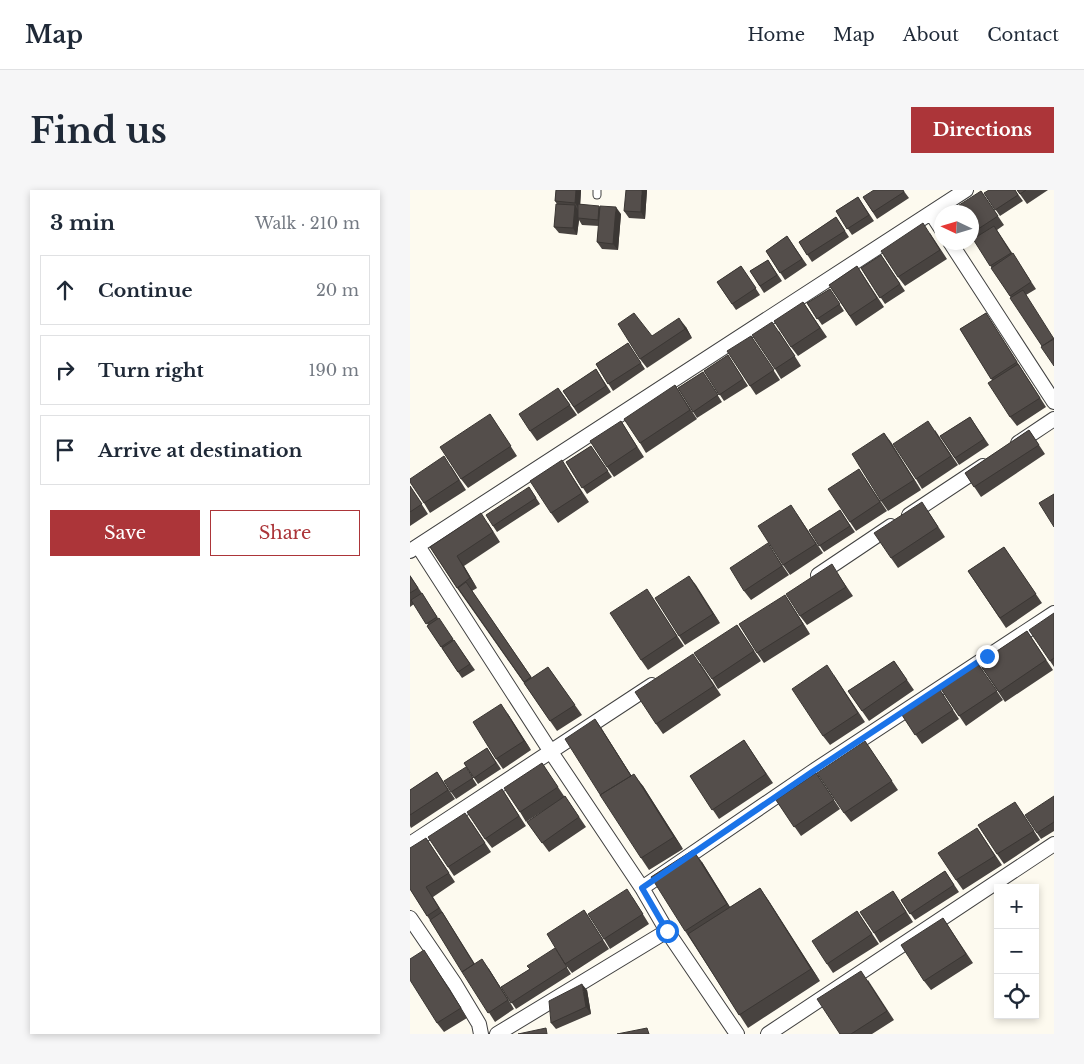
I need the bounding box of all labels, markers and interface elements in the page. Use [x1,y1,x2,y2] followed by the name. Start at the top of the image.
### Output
[25,20,83,49] text: Map
[747,24,805,46] text: Home
[833,24,875,46] text: Map
[903,24,959,46] text: About
[987,24,1059,46] text: Contact
[911,107,1054,153] button: Directions
[30,109,167,152] text: Find us
[934,205,979,250] north arrow
[50,210,115,236] text: 3 min
[255,213,360,233] text: Walk · 210 m
[51,276,79,304] icon: ahead
[98,279,193,302] text: Continue
[316,280,359,300] text: 20 m
[51,356,79,384] icon: right
[98,359,204,382] text: Turn right
[308,360,359,380] text: 190 m
[51,436,79,464] icon: arrive
[98,439,302,462] text: Arrive at destination
[50,510,200,556] button: Save
[210,510,360,556] button: Share
[976,645,999,668] route end
[994,884,1039,1019] map controls
[994,884,1039,929] button: +
[656,920,679,943] route start
[994,929,1039,974] button: −
[994,974,1039,1019] button: locate

